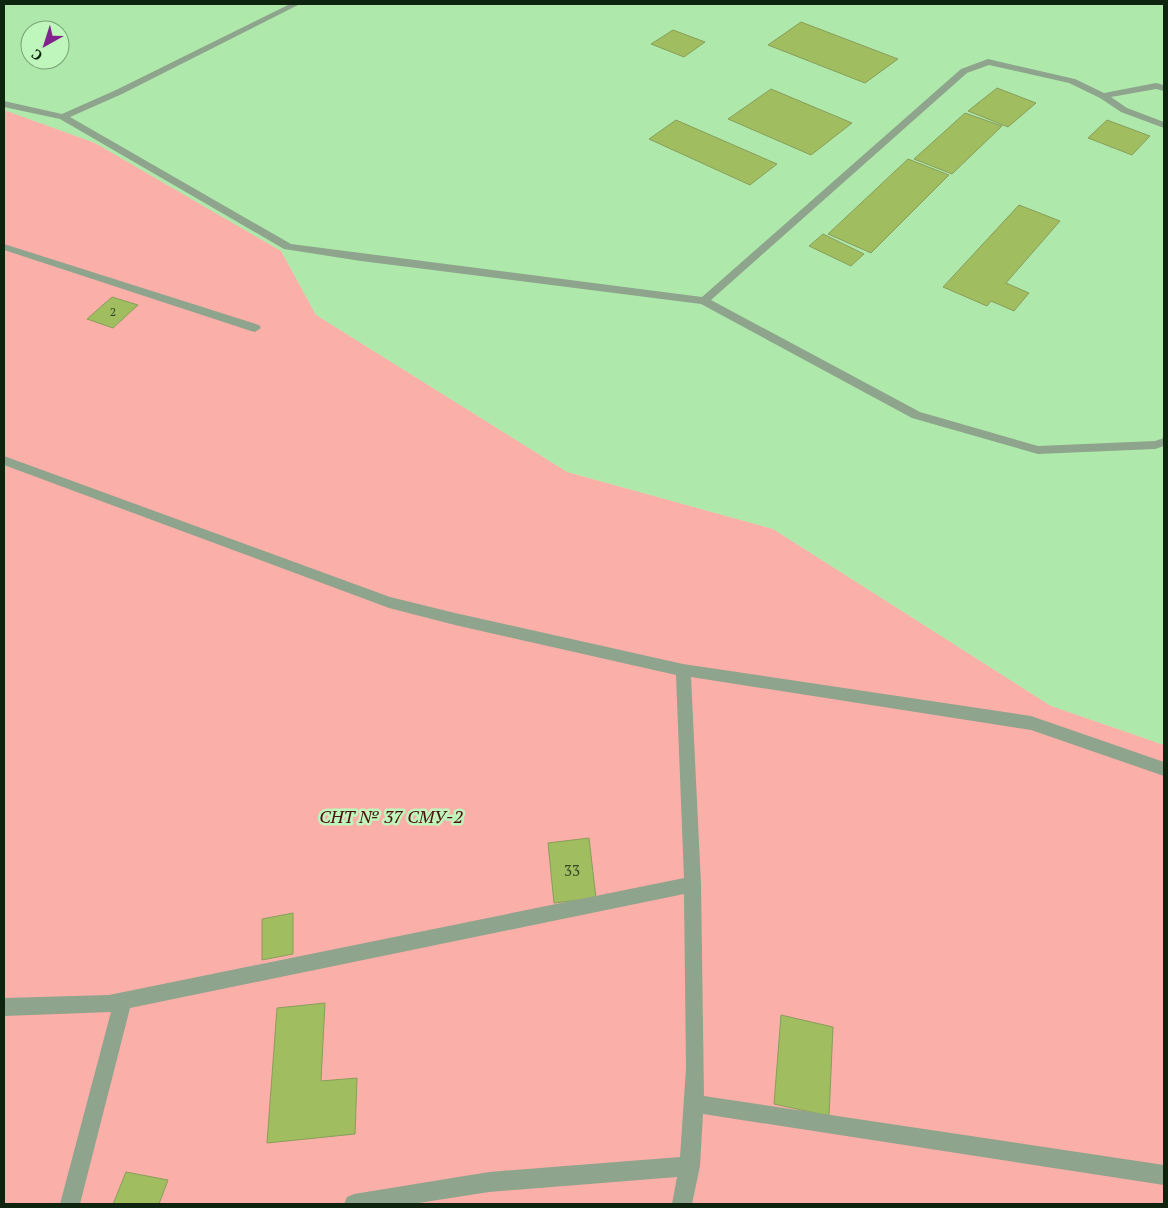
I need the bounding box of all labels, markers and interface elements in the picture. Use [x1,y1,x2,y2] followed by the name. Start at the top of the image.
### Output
[20,20,70,70] north arrow
[27,45,46,66] text: С
[110,304,116,319] house number: 2
[319,804,463,828] park label: СНТ № 37 СМУ-2
[564,860,580,880] house number: 33

